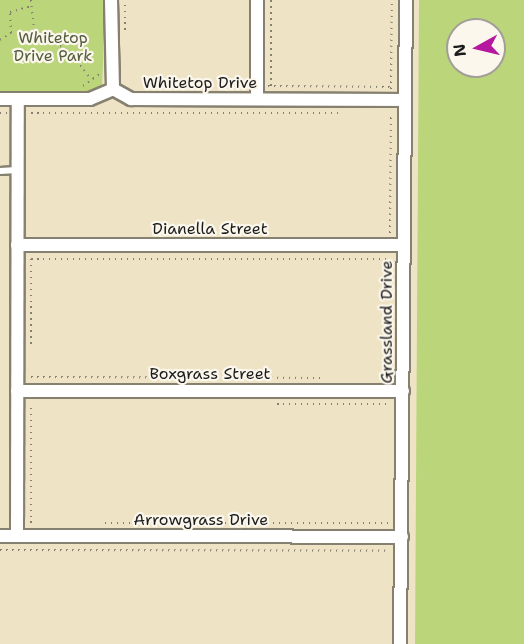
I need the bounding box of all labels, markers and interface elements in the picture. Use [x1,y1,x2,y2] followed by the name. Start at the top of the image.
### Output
[446,18,506,78] north arrow
[13,28,93,66] park label: Whitetop Drive Park
[448,43,471,58] text: N
[143,73,257,93] street label: Whitetop Drive
[152,219,268,239] street label: Dianella Street
[377,260,397,384] street label: Grassland Drive
[149,364,271,384] street label: Boxgrass Street
[134,510,268,530] street label: Arrowgrass Drive

